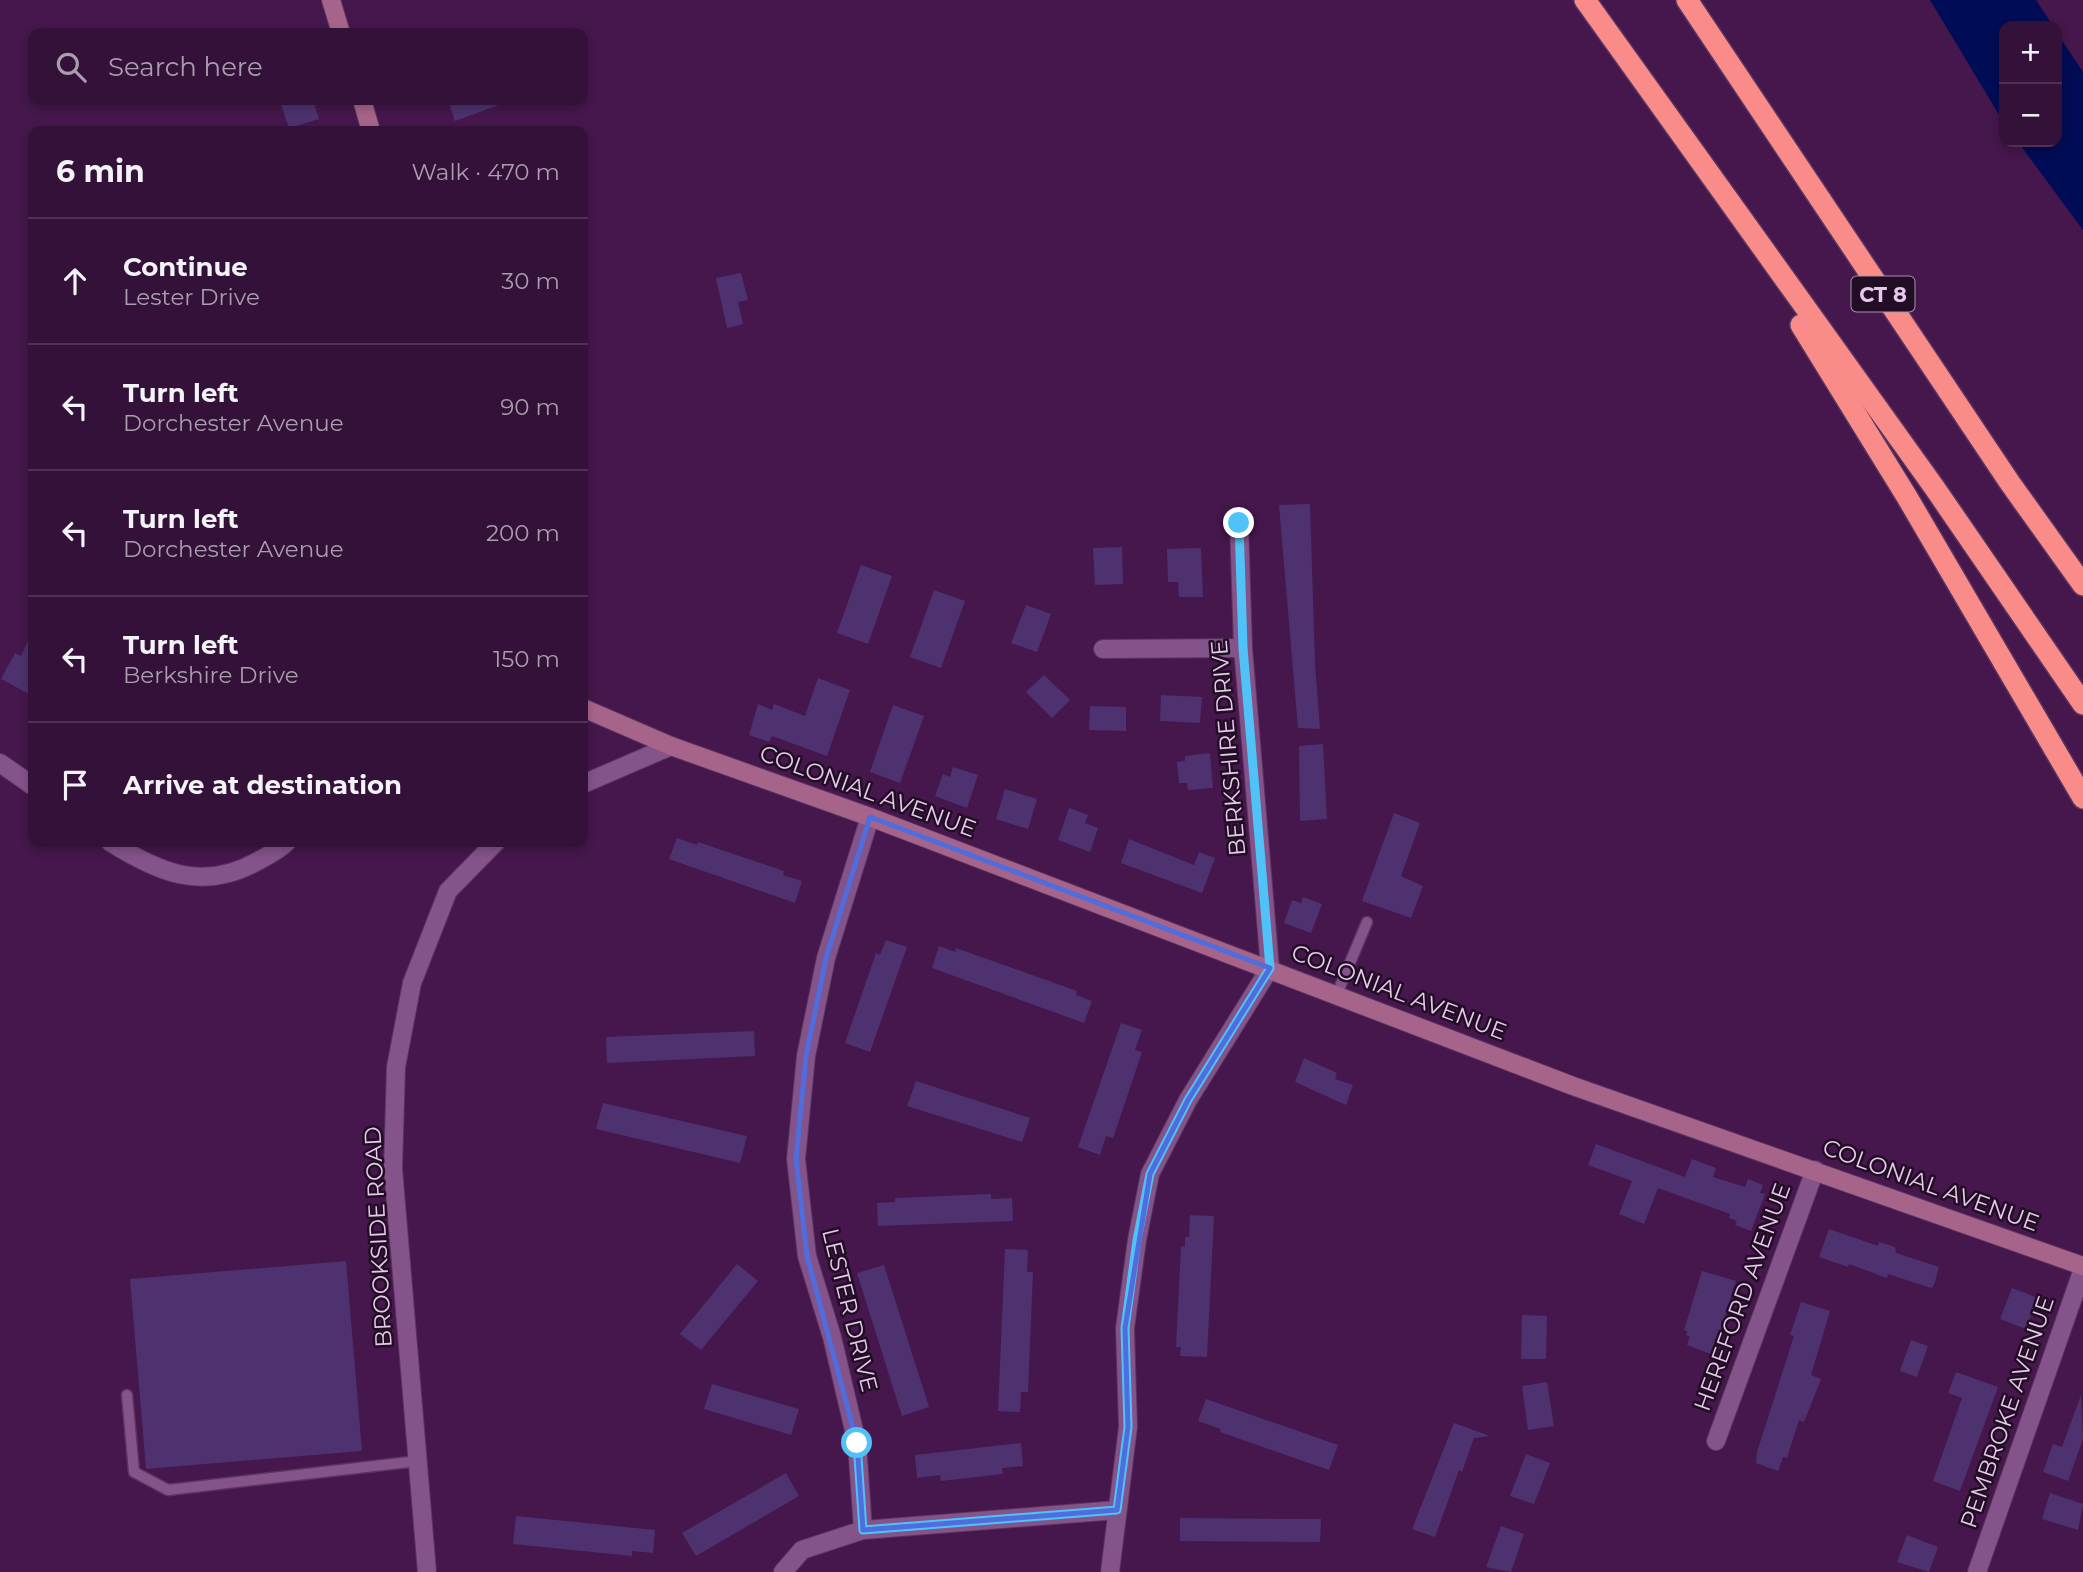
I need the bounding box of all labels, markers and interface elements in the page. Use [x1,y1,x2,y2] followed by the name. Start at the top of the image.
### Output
[1999,21,2062,147] map controls
[1999,21,2062,84] button: +
[28,28,588,105] search box
[52,48,90,86] icon: search
[108,51,263,83] text: Search here
[1999,84,2062,147] button: −
[56,153,145,190] text: 6 min
[412,158,560,186] text: Walk · 470 m
[123,251,248,283] text: Continue
[56,262,94,300] icon: ahead
[501,267,560,295] text: 30 m
[1852,276,1914,312] road number: CT 8
[123,283,260,311] text: Lester Drive
[123,377,239,409] text: Turn left
[56,388,94,426] icon: left
[500,393,560,421] text: 90 m
[123,409,344,437] text: Dorchester Avenue
[123,503,239,535] text: Turn left
[1223,507,1254,538] route end
[56,514,94,552] icon: left
[486,519,560,547] text: 200 m
[123,535,344,563] text: Dorchester Avenue
[123,629,239,661] text: Turn left
[1205,639,1251,857] street label: BERKSHIRE DRIVE
[56,640,94,678] icon: left
[493,645,560,673] text: 150 m
[123,661,299,689] text: Berkshire Drive
[756,739,980,843] street label: COLONIAL AVENUE
[56,766,94,804] icon: arrive
[123,769,402,801] text: Arrive at destination
[1288,938,1510,1046] street label: COLONIAL AVENUE
[358,1126,398,1348] street label: BROOKSIDE ROAD
[1819,1133,2043,1237] street label: COLONIAL AVENUE
[1688,1179,1796,1415] street label: HEREFORD AVENUE
[816,1225,884,1395] street label: LESTER DRIVE
[1954,1292,2060,1532] street label: PEMBROKE AVENUE
[841,1427,872,1458] route start

